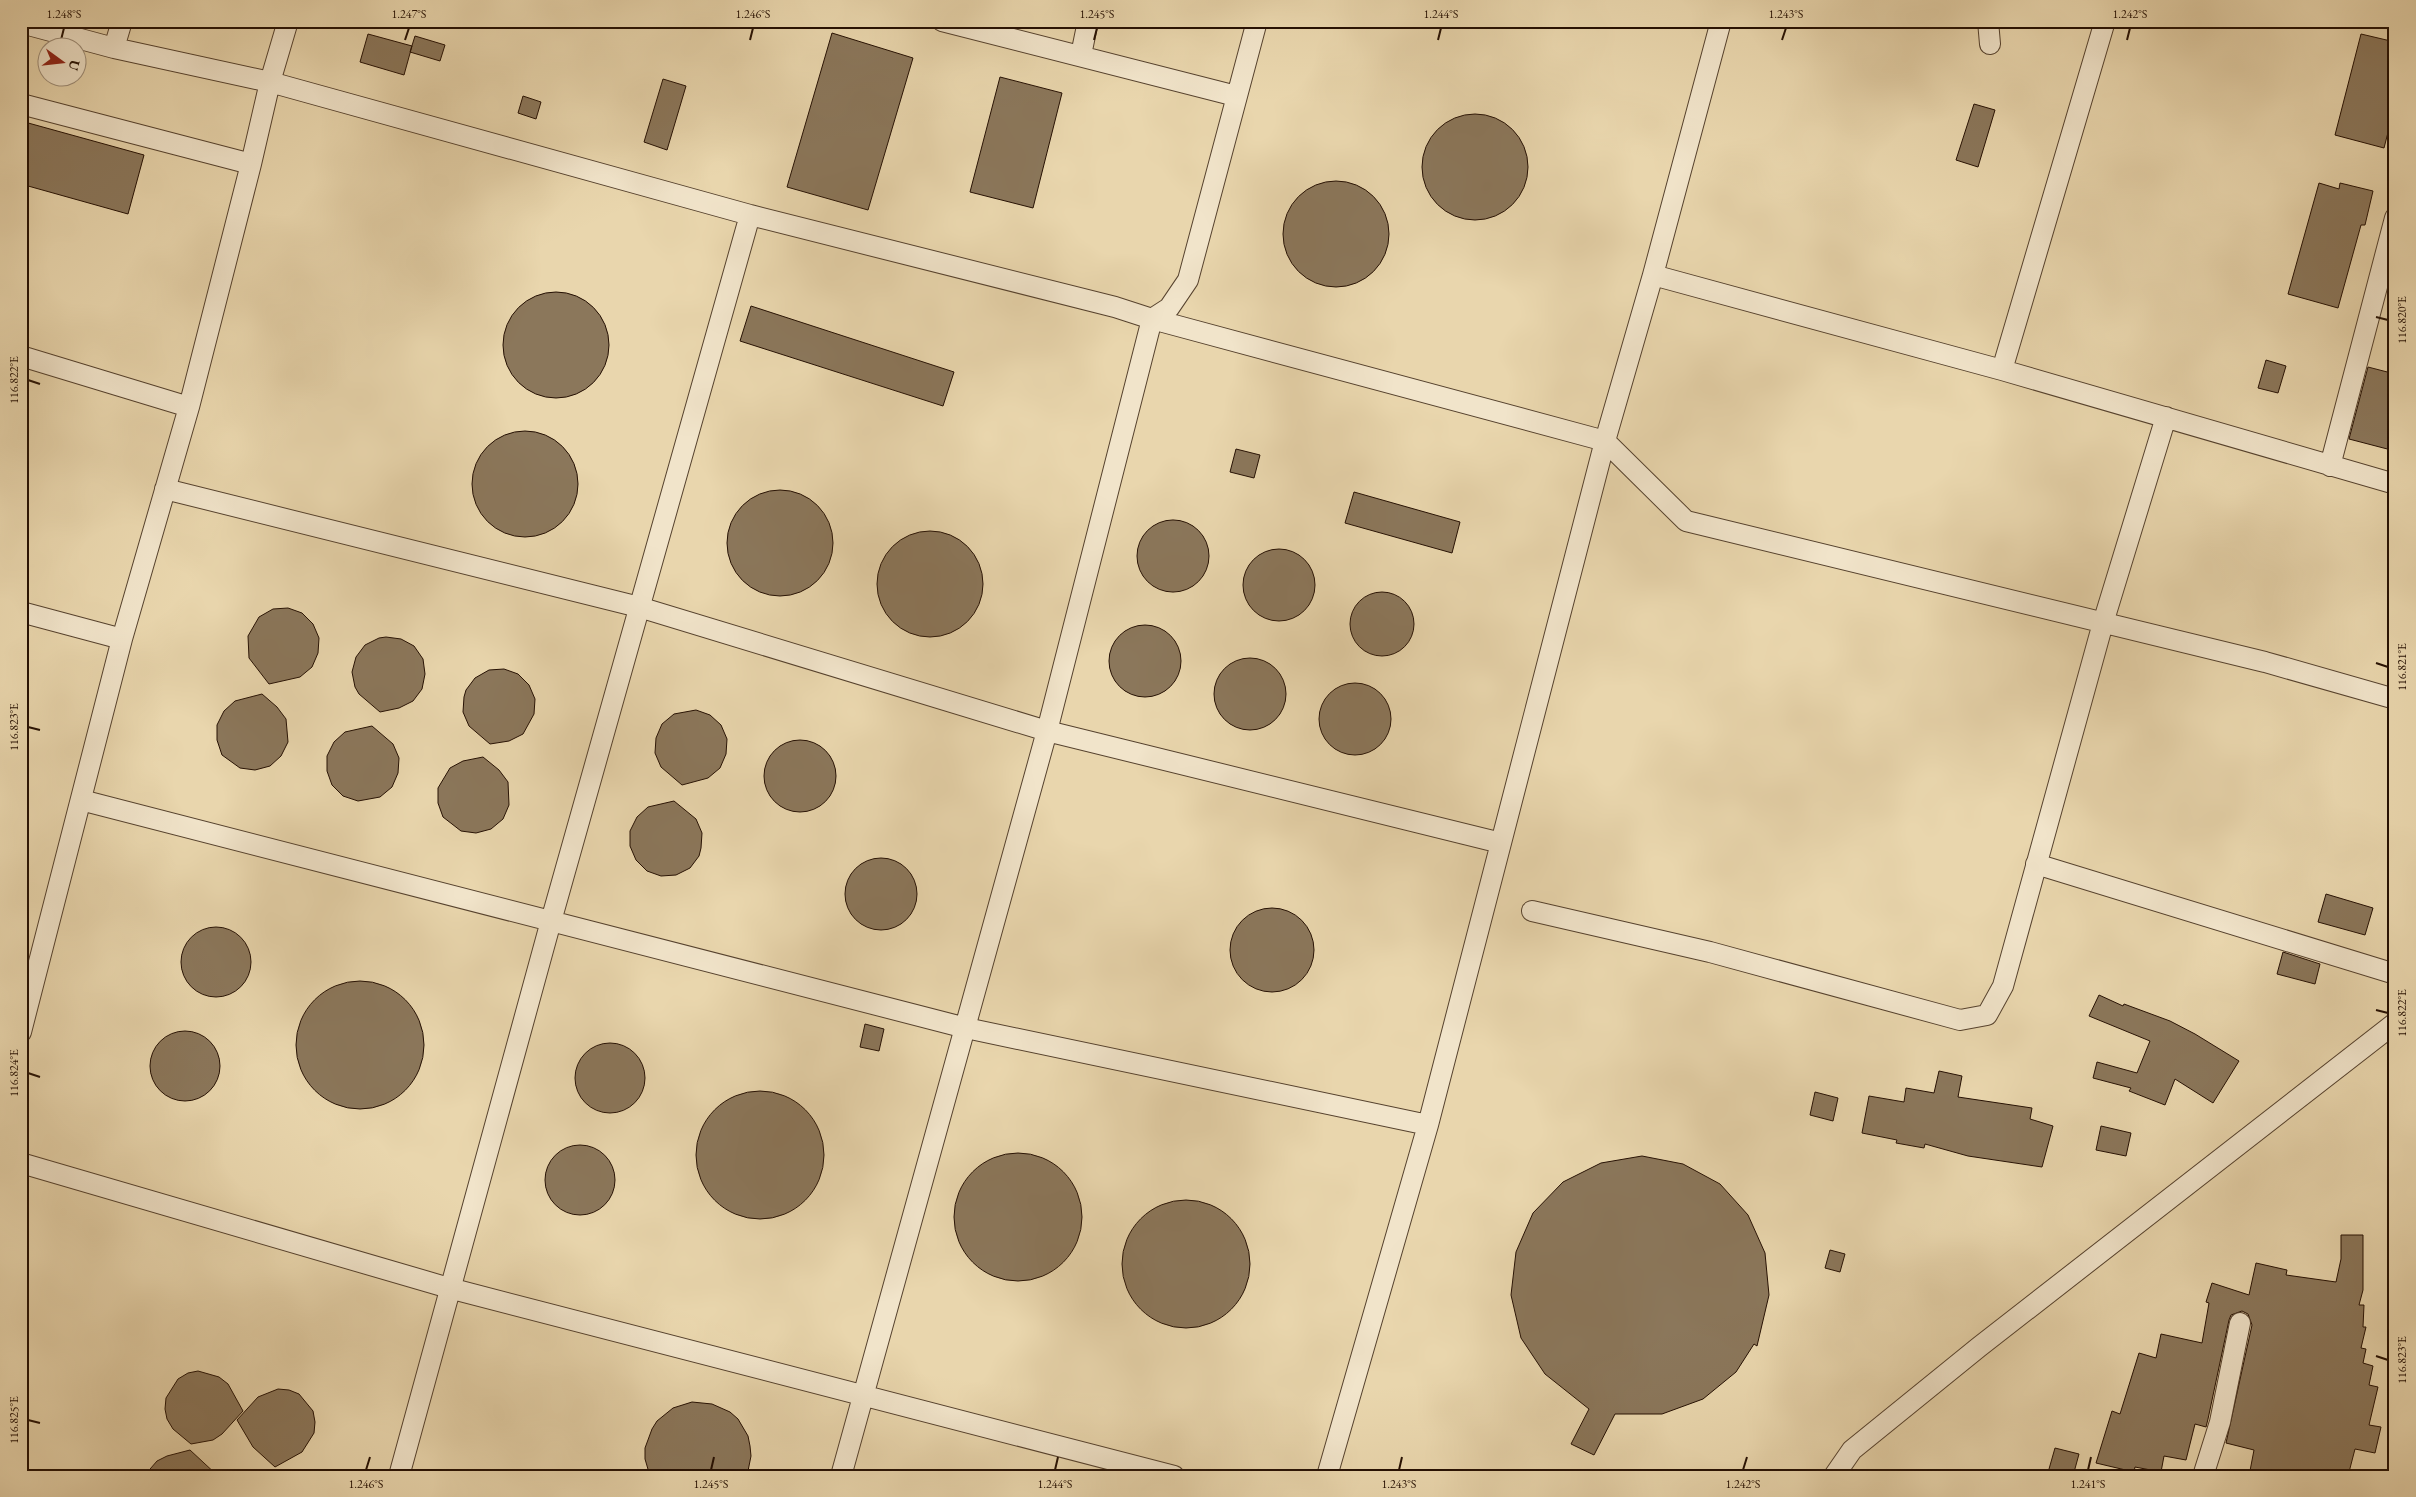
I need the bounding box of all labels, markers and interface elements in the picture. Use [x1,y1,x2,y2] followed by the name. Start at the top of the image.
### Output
[47,6,82,22] text: 1.248°S
[392,6,427,22] text: 1.247°S
[736,6,771,22] text: 1.246°S
[1080,6,1115,22] text: 1.245°S
[1424,6,1459,22] text: 1.244°S
[1769,6,1804,22] text: 1.243°S
[2113,6,2148,22] text: 1.242°S
[38,38,88,88] north arrow
[64,58,85,73] text: U
[2394,296,2410,344] text: 116.820°E
[6,356,22,404] text: 116.822°E
[2394,643,2410,691] text: 116.821°E
[6,703,22,751] text: 116.823°E
[2394,989,2410,1037] text: 116.822°E
[6,1049,22,1097] text: 116.824°E
[2394,1336,2410,1384] text: 116.823°E
[6,1396,22,1444] text: 116.825°E
[349,1476,384,1492] text: 1.246°S
[694,1476,729,1492] text: 1.245°S
[1038,1476,1073,1492] text: 1.244°S
[1382,1476,1417,1492] text: 1.243°S
[1726,1476,1761,1492] text: 1.242°S
[2071,1476,2106,1492] text: 1.241°S

